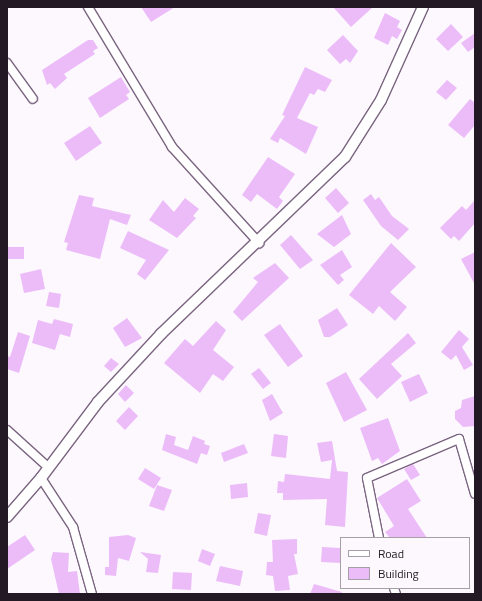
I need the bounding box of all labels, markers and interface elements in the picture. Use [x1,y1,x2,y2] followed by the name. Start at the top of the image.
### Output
[340,537,470,589] legend
[378,544,404,563] text: Road
[378,564,419,583] text: Building

